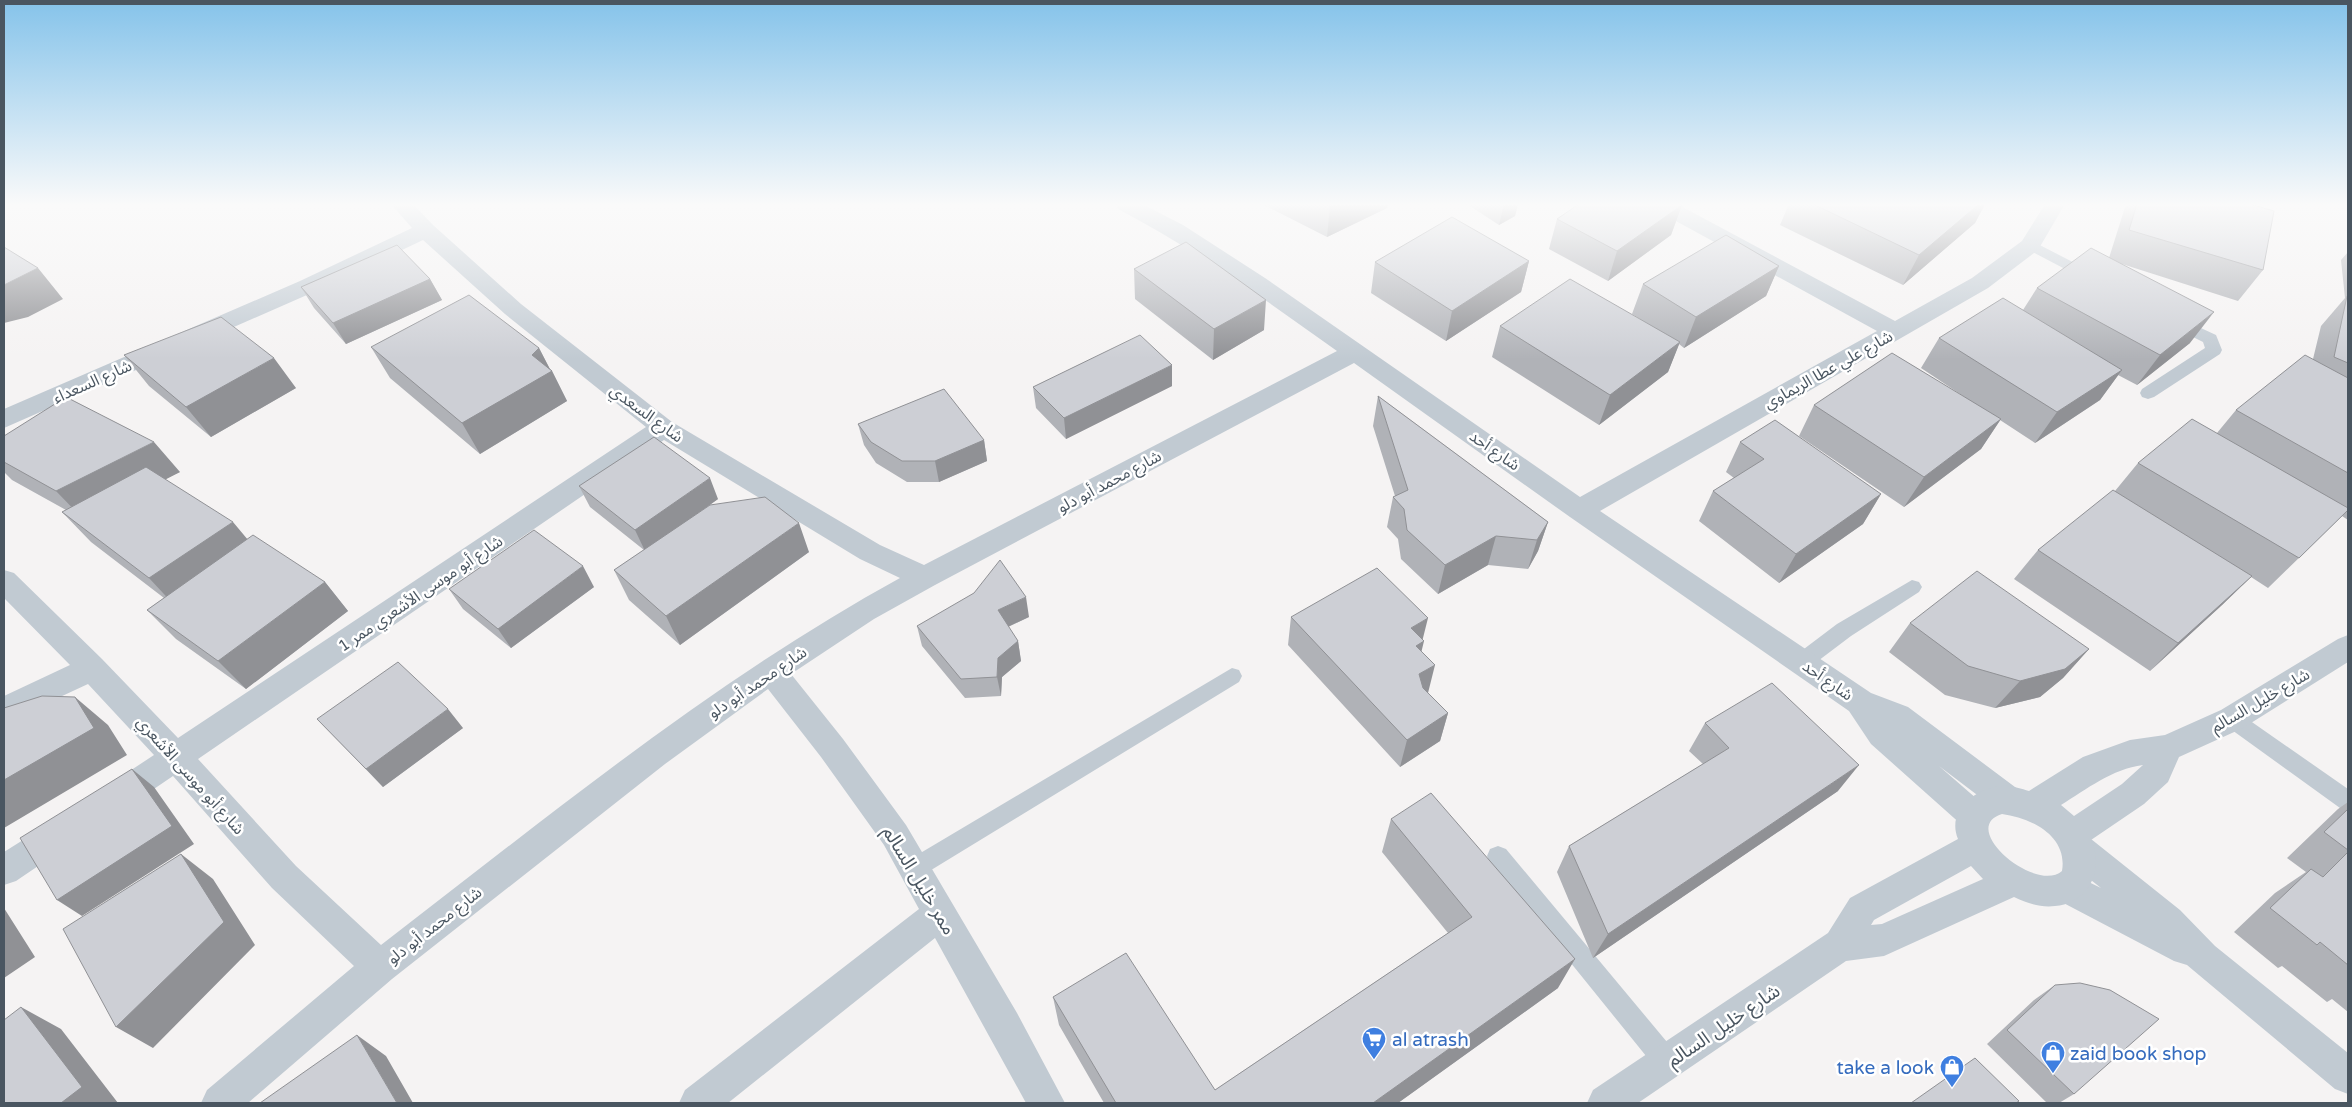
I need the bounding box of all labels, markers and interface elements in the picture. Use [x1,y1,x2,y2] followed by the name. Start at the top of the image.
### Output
[1761,326,1897,415] street label: شارع علي عطا الريماوي
[50,356,136,410] street label: شارع السعداء
[605,380,687,449] street label: شارع السعدي
[1464,426,1524,477] street label: شارع أحد
[1054,446,1166,519] street label: شارع محمد أبو دلو
[334,531,508,658] street label: شارع أبو موسى الأشعري ممر 1
[704,642,812,725] street label: شارع محمد أبو دلو
[1797,656,1857,707] street label: شارع أحد
[2208,665,2314,739] street label: شارع خليل السالم
[130,712,249,840] street label: شارع أبو موسى الأشعري
[875,822,960,940] street label: ممر خليل السالم
[383,882,487,971] street label: شارع محمد أبو دلو
[1663,980,1786,1074] street label: شارع خليل السالم
[1361,1026,1387,1060] supermarket icon: al atrash
[1392,1029,1469,1051] place label: al atrash
[2040,1040,2066,1074] shop icon: zaid book shop
[2070,1043,2206,1065] place label: zaid book shop
[1939,1054,1965,1088] shop icon: take a look
[1836,1057,1934,1079] place label: take a look

